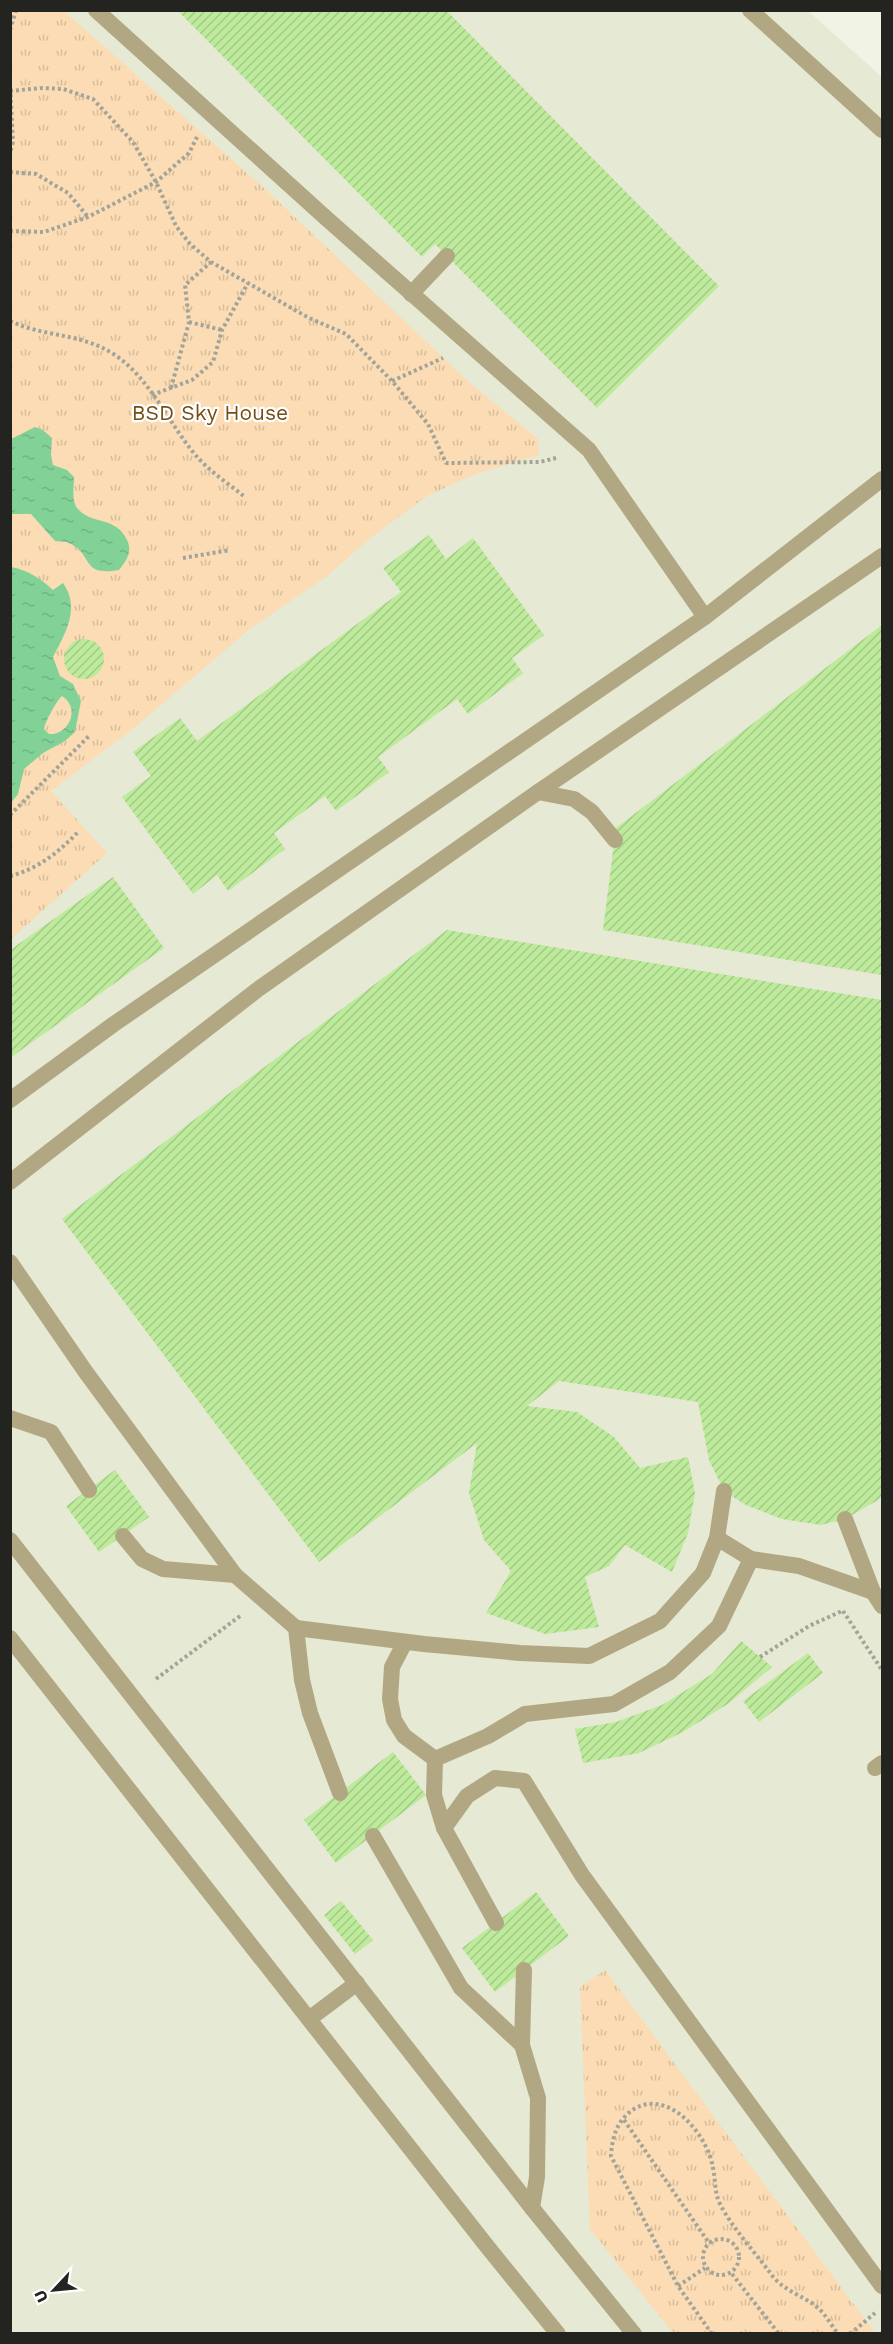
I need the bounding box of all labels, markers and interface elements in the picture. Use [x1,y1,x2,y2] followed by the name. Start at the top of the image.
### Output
[132,400,288,425] park label: BSD Sky House
[24,2260,84,2320] north arrow
[30,2287,52,2306] text: U

